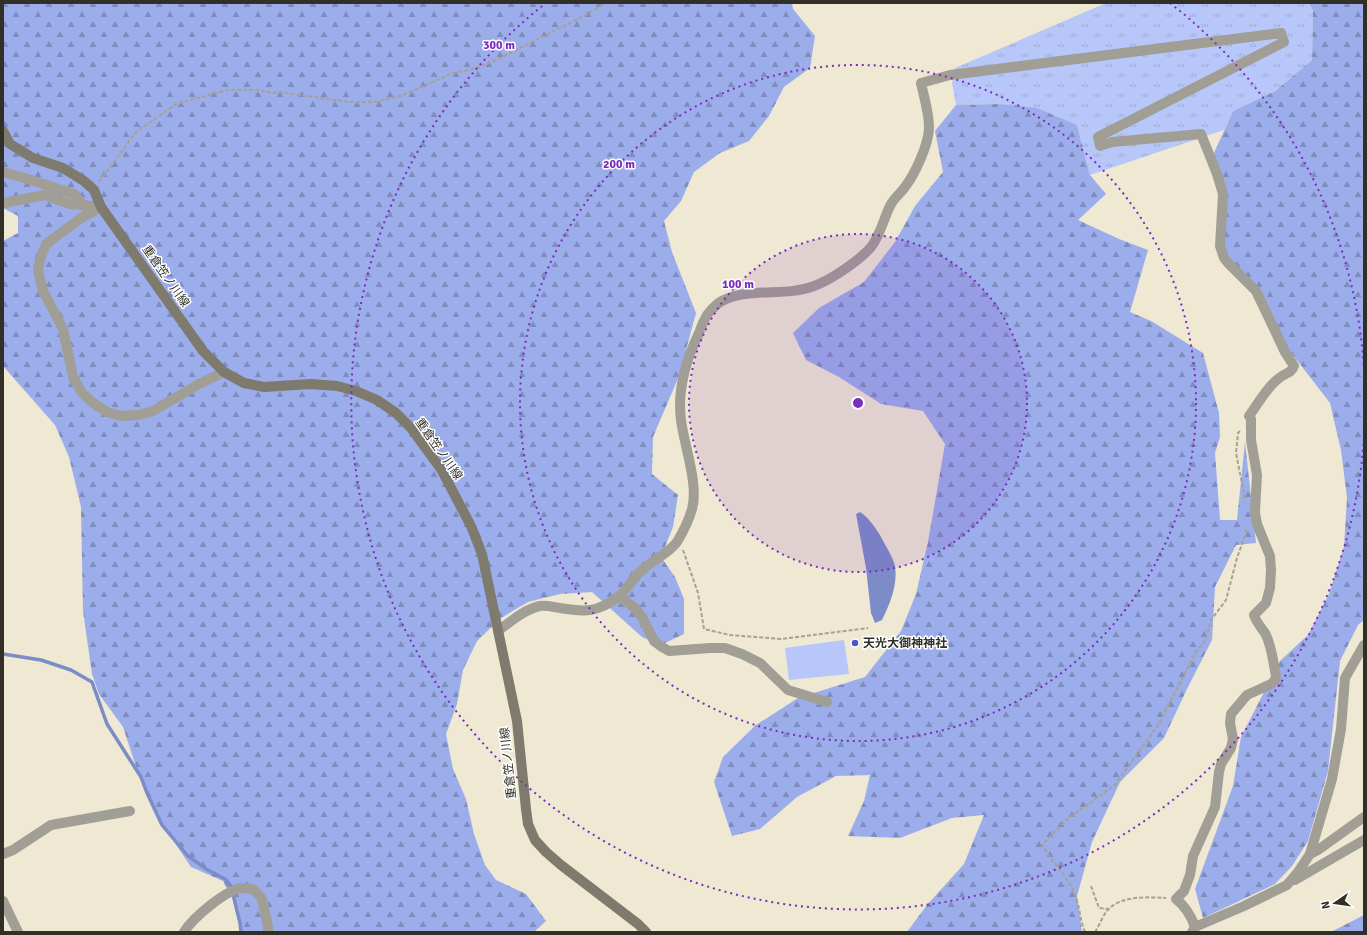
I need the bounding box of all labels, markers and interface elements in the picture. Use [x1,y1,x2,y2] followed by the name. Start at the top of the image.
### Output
[483,38,515,53] text: 300 m
[603,157,635,172] text: 200 m
[139,242,192,310] street label: 重倉笠ノ川線
[722,277,754,292] text: 100 m
[851,396,865,410] centre of rings
[412,415,465,483] street label: 重倉笠ノ川線
[863,636,947,651] place label: 天光大御神神社
[850,638,860,648] marker: 天光大御神神社
[497,726,520,800] street label: 重倉笠ノ川線
[1315,883,1355,923] north arrow
[1319,900,1333,910] text: N

